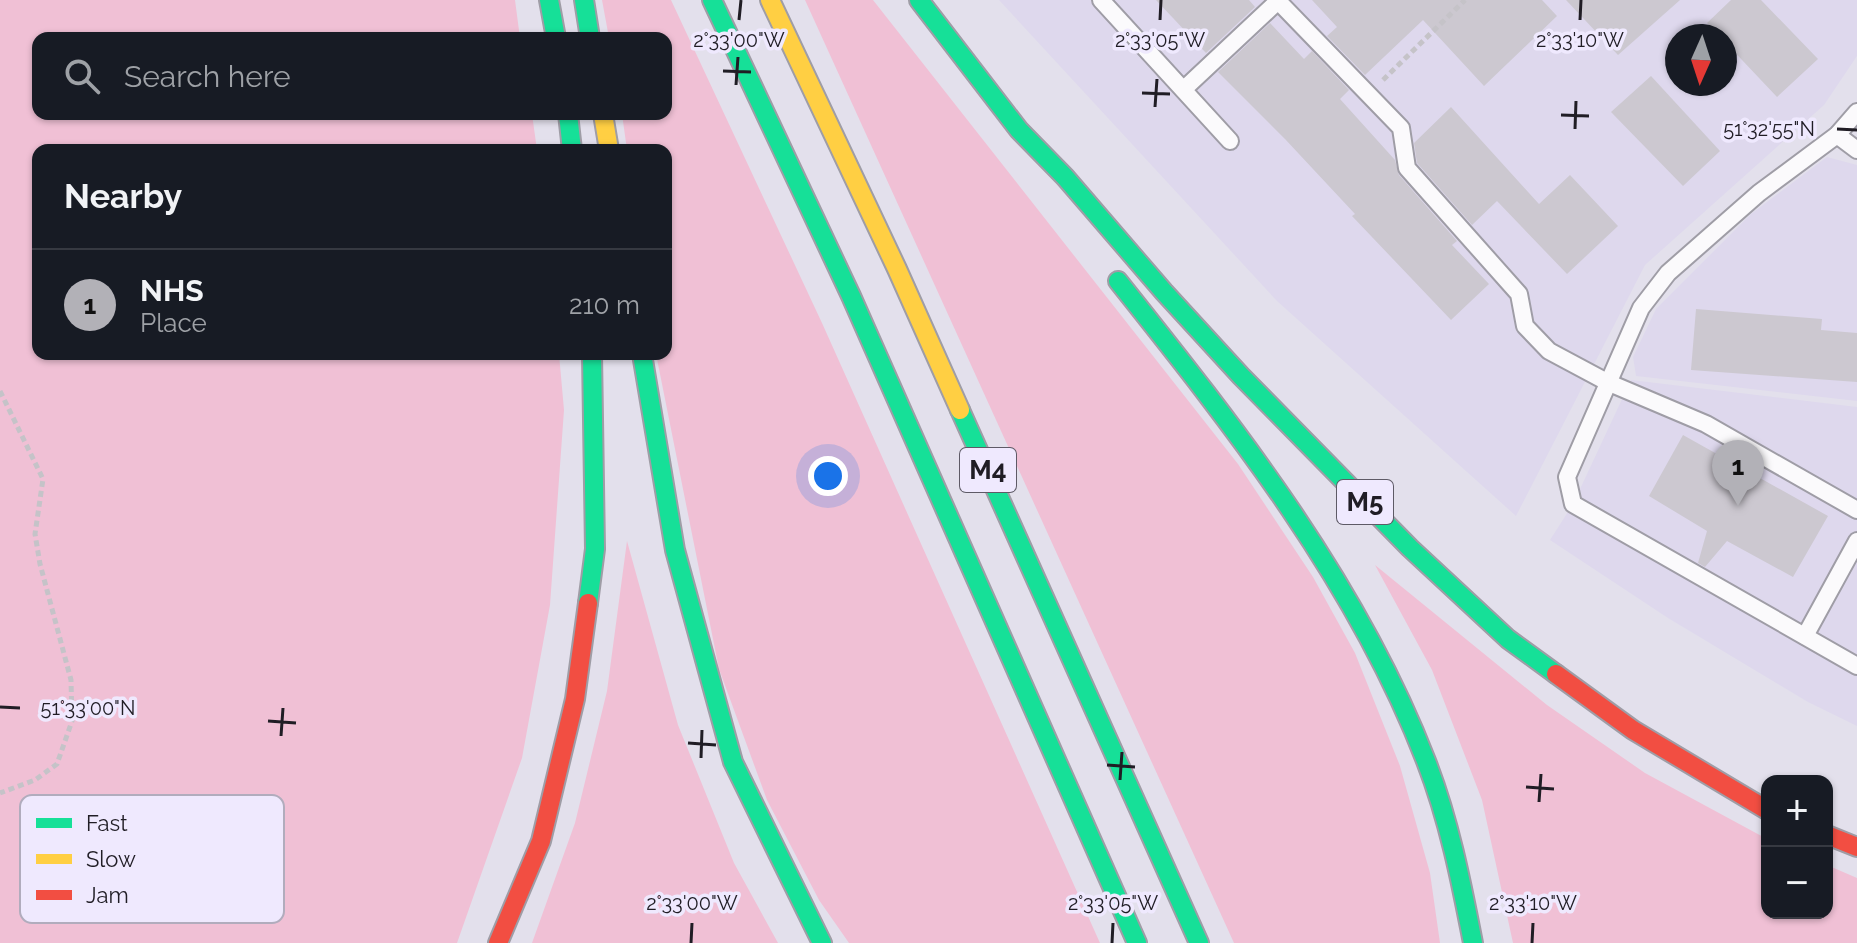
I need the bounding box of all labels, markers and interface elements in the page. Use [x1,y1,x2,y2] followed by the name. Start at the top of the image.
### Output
[1665,24,1737,96] north arrow
[693,28,785,52] text: 2°33'00"W
[1115,28,1205,52] text: 2°33'05"W
[1536,28,1624,52] text: 2°33'10"W
[32,32,672,120] search box
[60,54,104,98] icon: search
[124,59,291,94] text: Search here
[1723,117,1815,141] text: 51°32'55"N
[64,176,182,216] text: Nearby
[140,273,204,308] text: NHS
[84,290,96,320] text: 1
[569,290,640,320] text: 210 m
[140,308,207,338] text: Place
[1712,440,1764,506] pin: 1
[960,448,1016,492] road number: M4
[808,456,848,496] your location
[1337,480,1393,524] road number: M5
[41,696,135,720] text: 51°33'00"N
[1761,775,1833,919] map controls
[1761,775,1833,847] button: +
[20,795,284,923] legend
[86,810,128,836] text: Fast
[86,846,136,872] text: Slow
[1761,847,1833,919] button: −
[86,882,129,908] text: Jam
[646,891,738,915] text: 2°33'00"W
[1068,891,1158,915] text: 2°33'05"W
[1489,891,1577,915] text: 2°33'10"W

